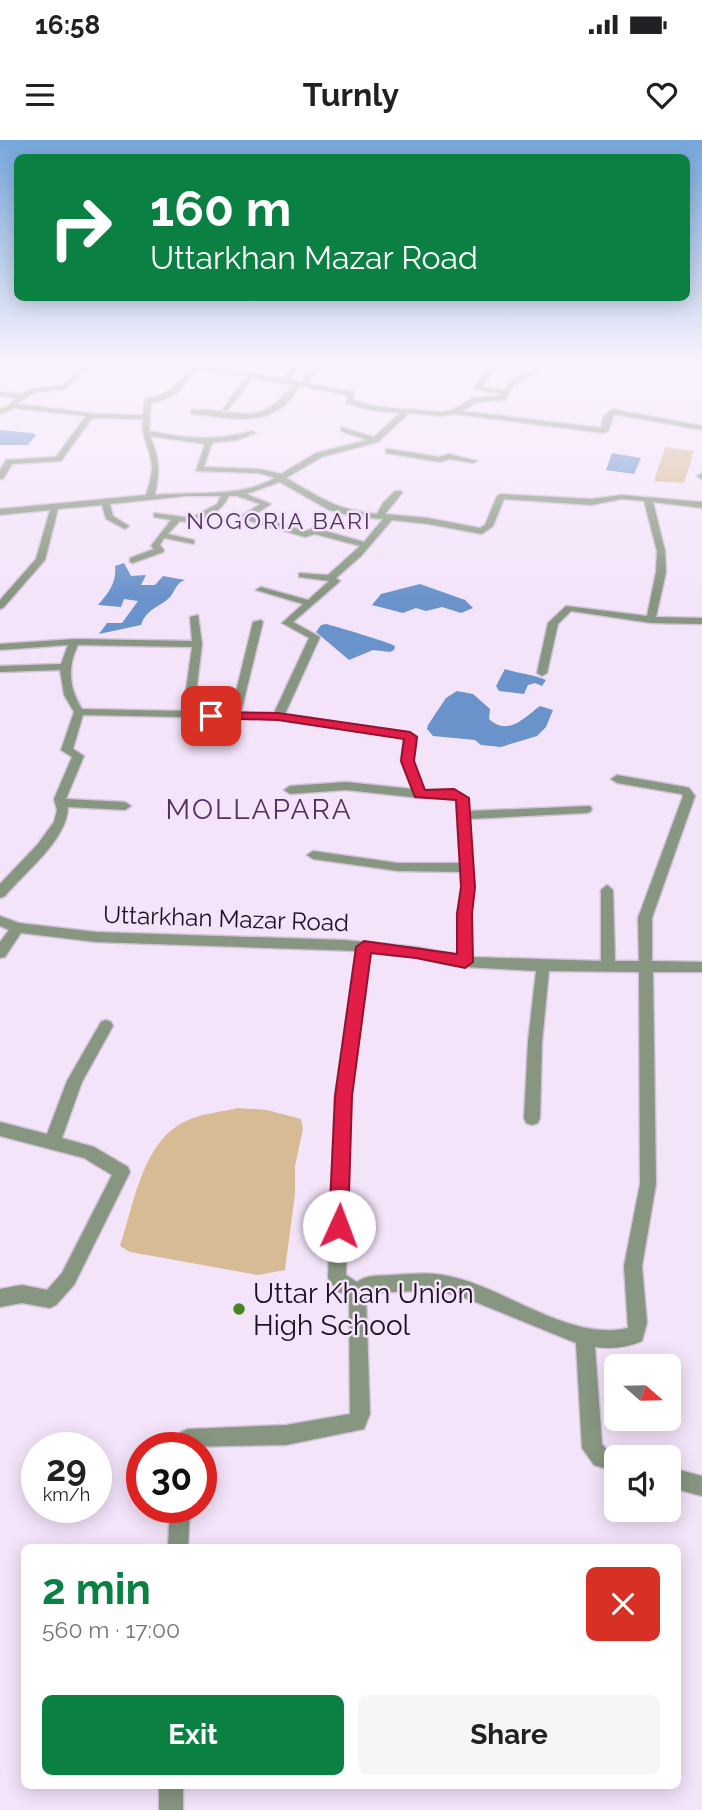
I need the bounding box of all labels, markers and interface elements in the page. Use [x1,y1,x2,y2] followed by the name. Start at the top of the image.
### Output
[35,10,100,40] text: 16:58
[21,76,59,114] icon: menu
[303,76,399,113] text: Turnly
[643,76,681,114] icon: heart
[150,180,291,237] text: 160 m
[35,182,126,273] icon: right
[150,239,478,276] text: Uttarkhan Mazar Road
[186,507,372,534] district label: NOGORIA BARI
[181,686,241,746] pin
[192,697,230,735] icon: arrive
[165,793,353,826] district label: MOLLAPARA
[103,900,349,937] street label: Uttarkhan Mazar Road
[302,1189,376,1263] position arrow
[253,1277,474,1342] place label: Uttar Khan Union High School
[231,1301,247,1317] marker: Uttar Khan Union High School
[604,1354,681,1432] north arrow
[604,1354,681,1522] map controls
[126,1432,217,1523] speed limit sign: 30
[604,1445,681,1522] button: sound
[46,1448,87,1489] text: 29
[43,1484,90,1505] text: km/h
[42,1565,151,1614] text: 2 min
[586,1567,660,1641] button: close
[42,1616,180,1643] text: 560 m · 17:00
[42,1695,344,1775] button: Exit
[358,1695,660,1775] button: Share

